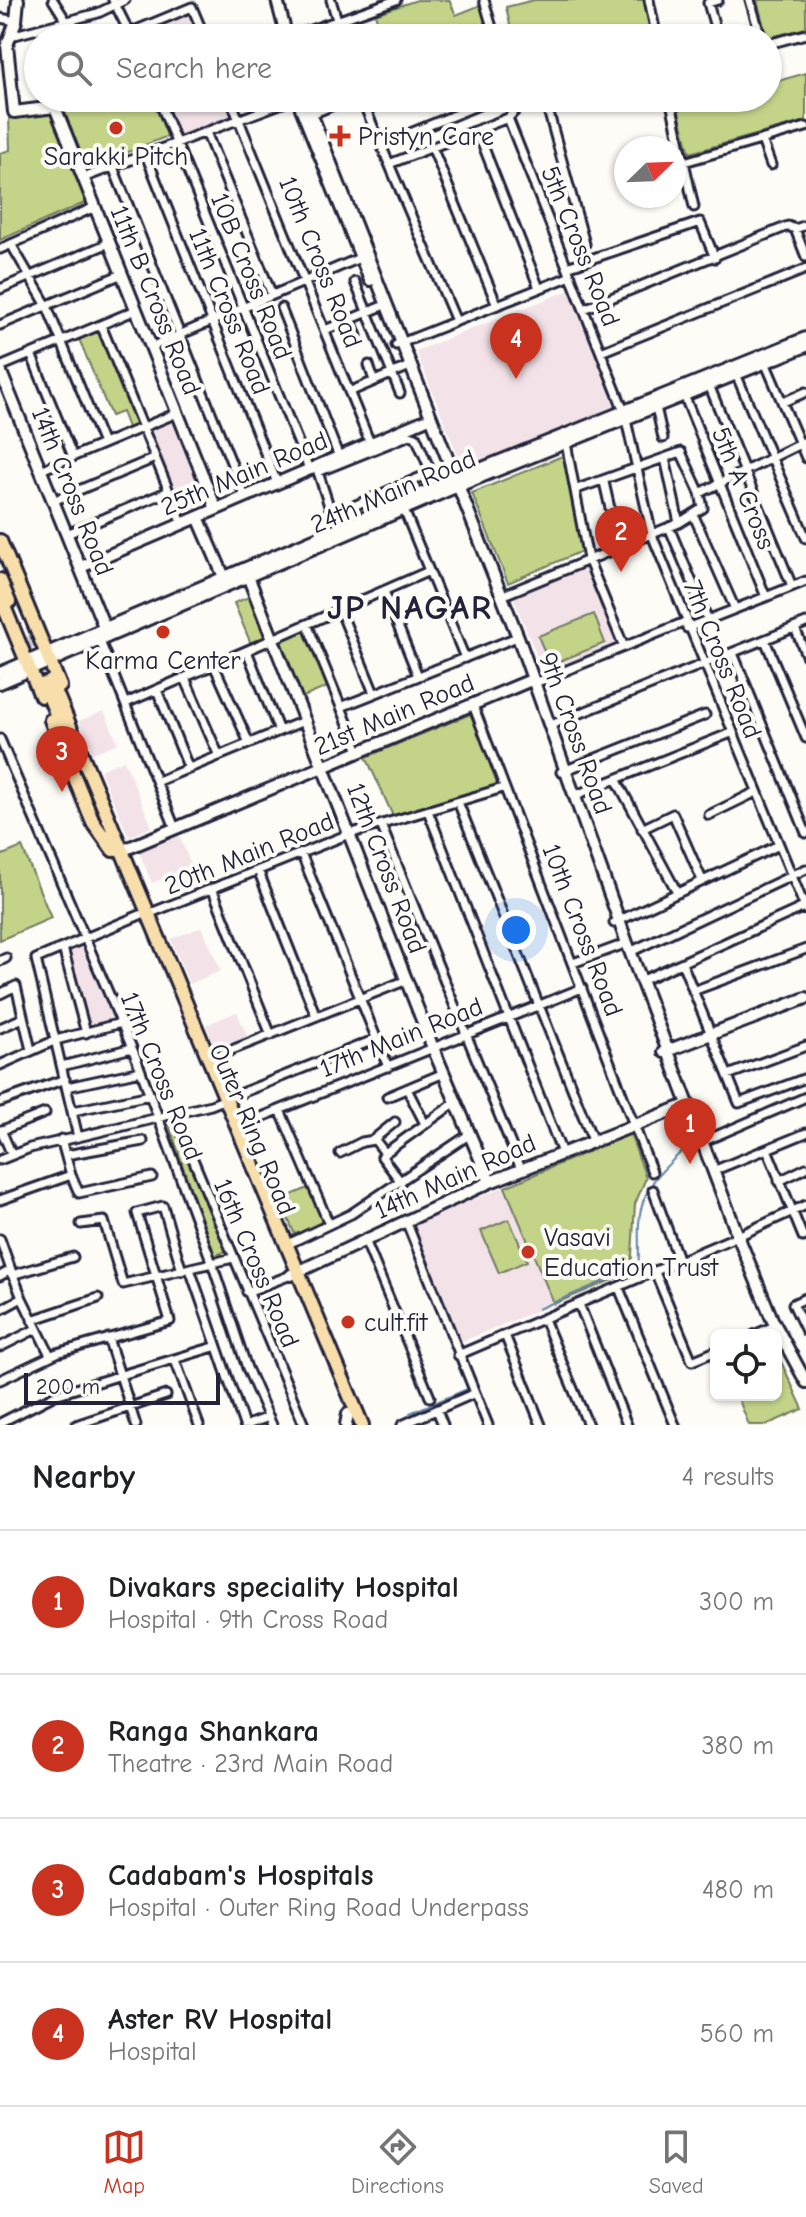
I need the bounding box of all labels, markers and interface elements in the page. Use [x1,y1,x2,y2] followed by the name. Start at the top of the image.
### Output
[24,24,782,112] search box
[52,46,96,90] icon: search
[116,51,272,86] text: Search here
[107,119,125,137] marker: Sarakki Pitch
[358,122,494,152] place label: Pristyn Care
[329,125,351,147] marker: Pristyn Care
[614,136,686,208] north arrow
[44,142,188,172] place label: Sarakki Pitch
[534,162,626,331] street label: 5th Cross Road
[272,172,368,352] street label: 10th Cross Road
[204,189,298,364] street label: 10B Cross Road
[103,201,207,399] street label: 11th B Cross Road
[182,224,276,399] street label: 11th Cross Road
[490,313,542,379] pin: 4
[25,403,119,580] street label: 14th Cross Road
[705,423,781,554] street label: 5th A Cross
[157,425,332,523] street label: 25th Main Road
[306,444,480,540] street label: 24th Main Road
[595,506,647,572] pin: 2
[677,576,767,743] street label: 7th Cross Road
[327,588,493,628] district label: JP NAGAR
[154,623,172,641] marker: Karma Center
[85,646,241,676] place label: Karma Center
[532,648,618,818] street label: 9th Cross Road
[310,668,479,762] street label: 21st Main Road
[36,726,88,792] pin: 3
[340,779,432,958] street label: 12th Cross Road
[160,806,338,902] street label: 20th Main Road
[535,840,629,1021] street label: 10th Cross Road
[496,910,536,950] your location
[114,988,208,1165] street label: 17th Cross Road
[316,992,487,1084] street label: 17th Main Road
[203,1039,302,1220] street label: Outer Ring Road
[664,1098,716,1164] pin: 1
[370,1128,541,1226] street label: 14th Main Road
[207,1175,305,1352] street label: 16th Cross Road
[544,1223,720,1283] place label: Vasavi Education Trust
[519,1243,537,1261] marker: Vasavi Education Trust
[364,1308,429,1338] place label: cult.fit
[339,1313,357,1331] marker: cult.fit
[710,1329,782,1401] map controls
[710,1329,782,1401] button: locate
[24,1369,220,1405] scale bar
[36,1374,100,1400] text: 200 m
[32,1457,135,1497] text: Nearby
[682,1462,774,1492] text: 4 results
[108,1570,459,1605] text: Divakars speciality Hospital
[53,1587,63,1617] text: 1
[699,1587,774,1617] text: 300 m
[108,1605,388,1635] text: Hospital · 9th Cross Road
[108,1714,319,1749] text: Ranga Shankara
[52,1731,64,1761] text: 2
[701,1731,774,1761] text: 380 m
[108,1749,393,1779] text: Theatre · 23rd Main Road
[108,1858,373,1893] text: Cadabam's Hospitals
[52,1875,64,1905] text: 3
[702,1875,774,1905] text: 480 m
[108,1893,529,1923] text: Hospital · Outer Ring Road Underpass
[108,2002,332,2037] text: Aster RV Hospital
[52,2019,64,2049] text: 4
[700,2019,774,2049] text: 560 m
[108,2037,197,2067] text: Hospital
[102,2125,146,2199] tab: Map
[351,2125,444,2199] tab: Directions
[649,2125,704,2199] tab: Saved

